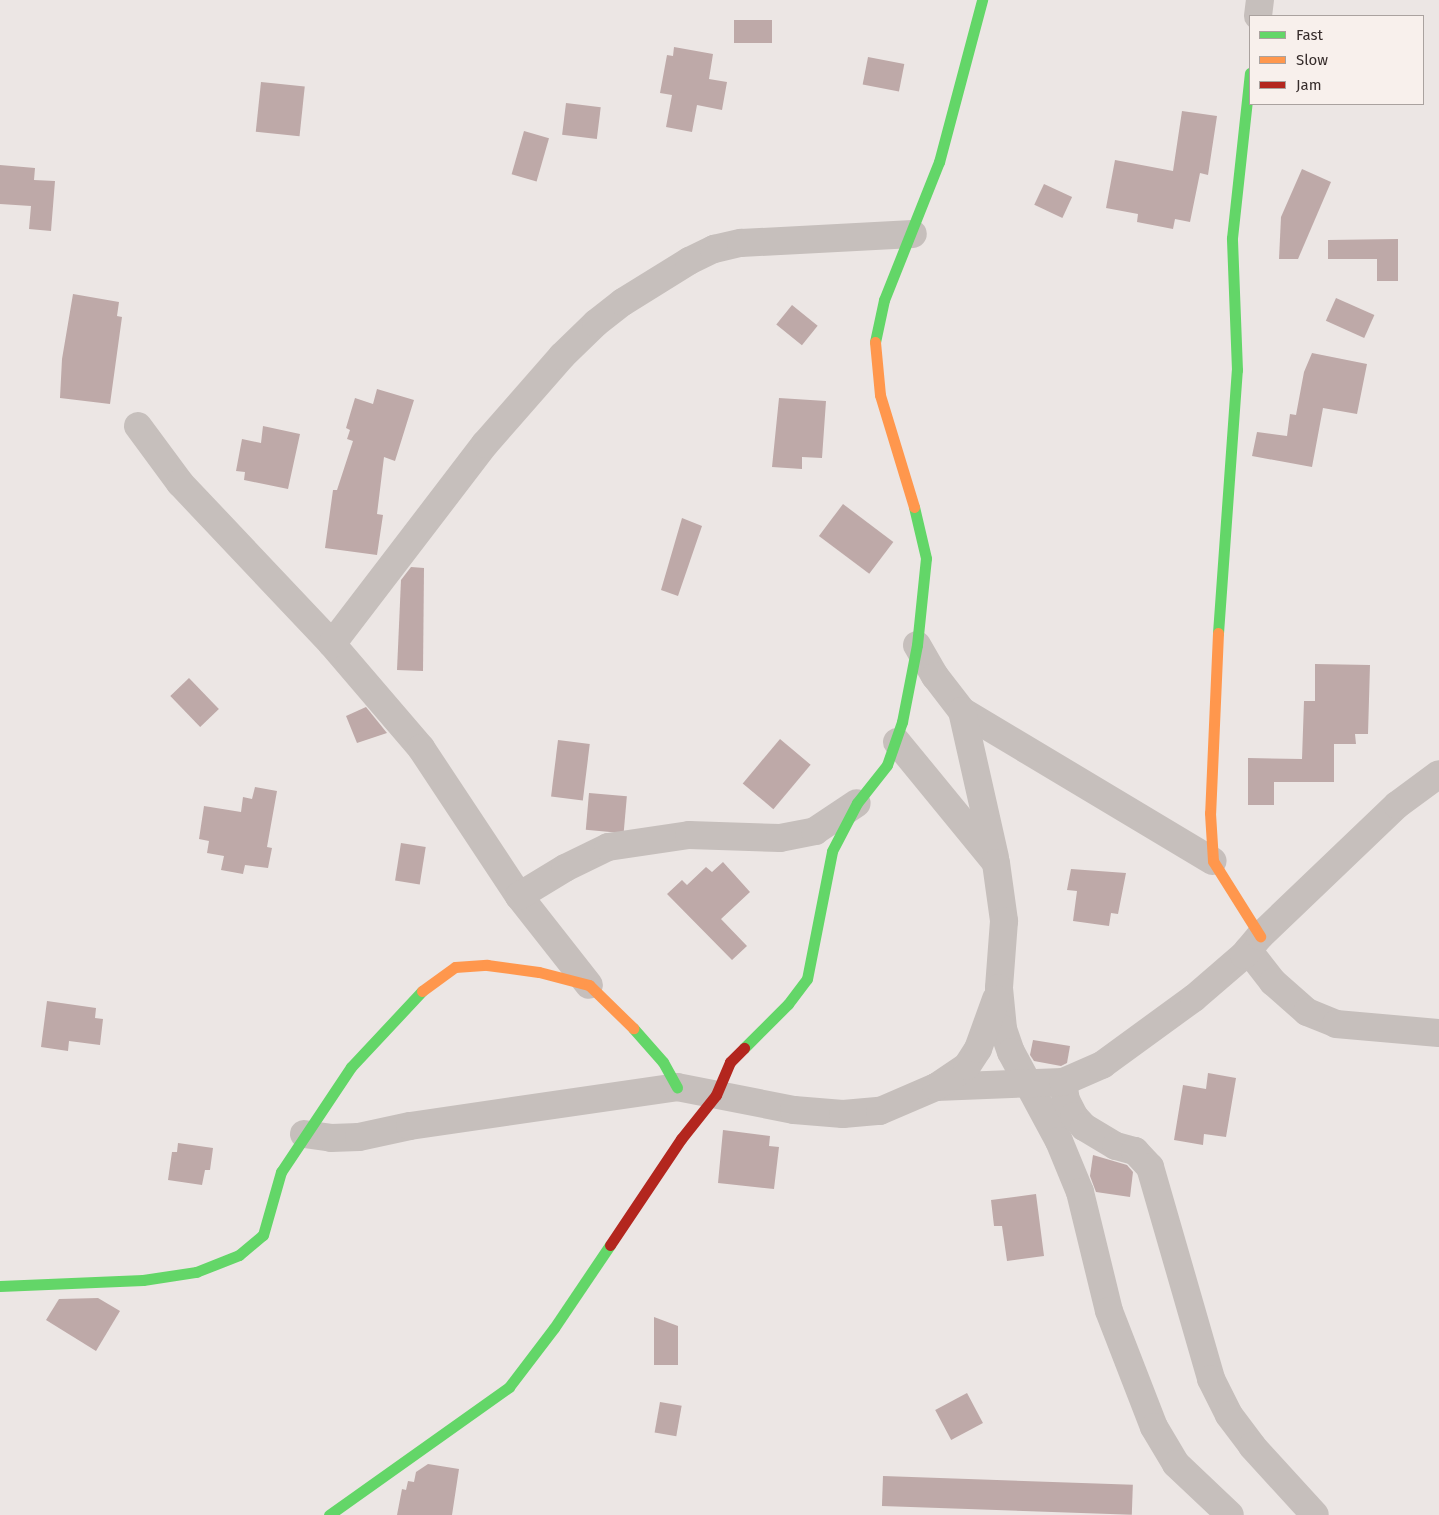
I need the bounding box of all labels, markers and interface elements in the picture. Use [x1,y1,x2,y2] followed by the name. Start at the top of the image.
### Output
[1249,15,1424,105] legend
[1296,26,1323,44] text: Fast
[1296,51,1328,69] text: Slow
[1296,76,1322,94] text: Jam

